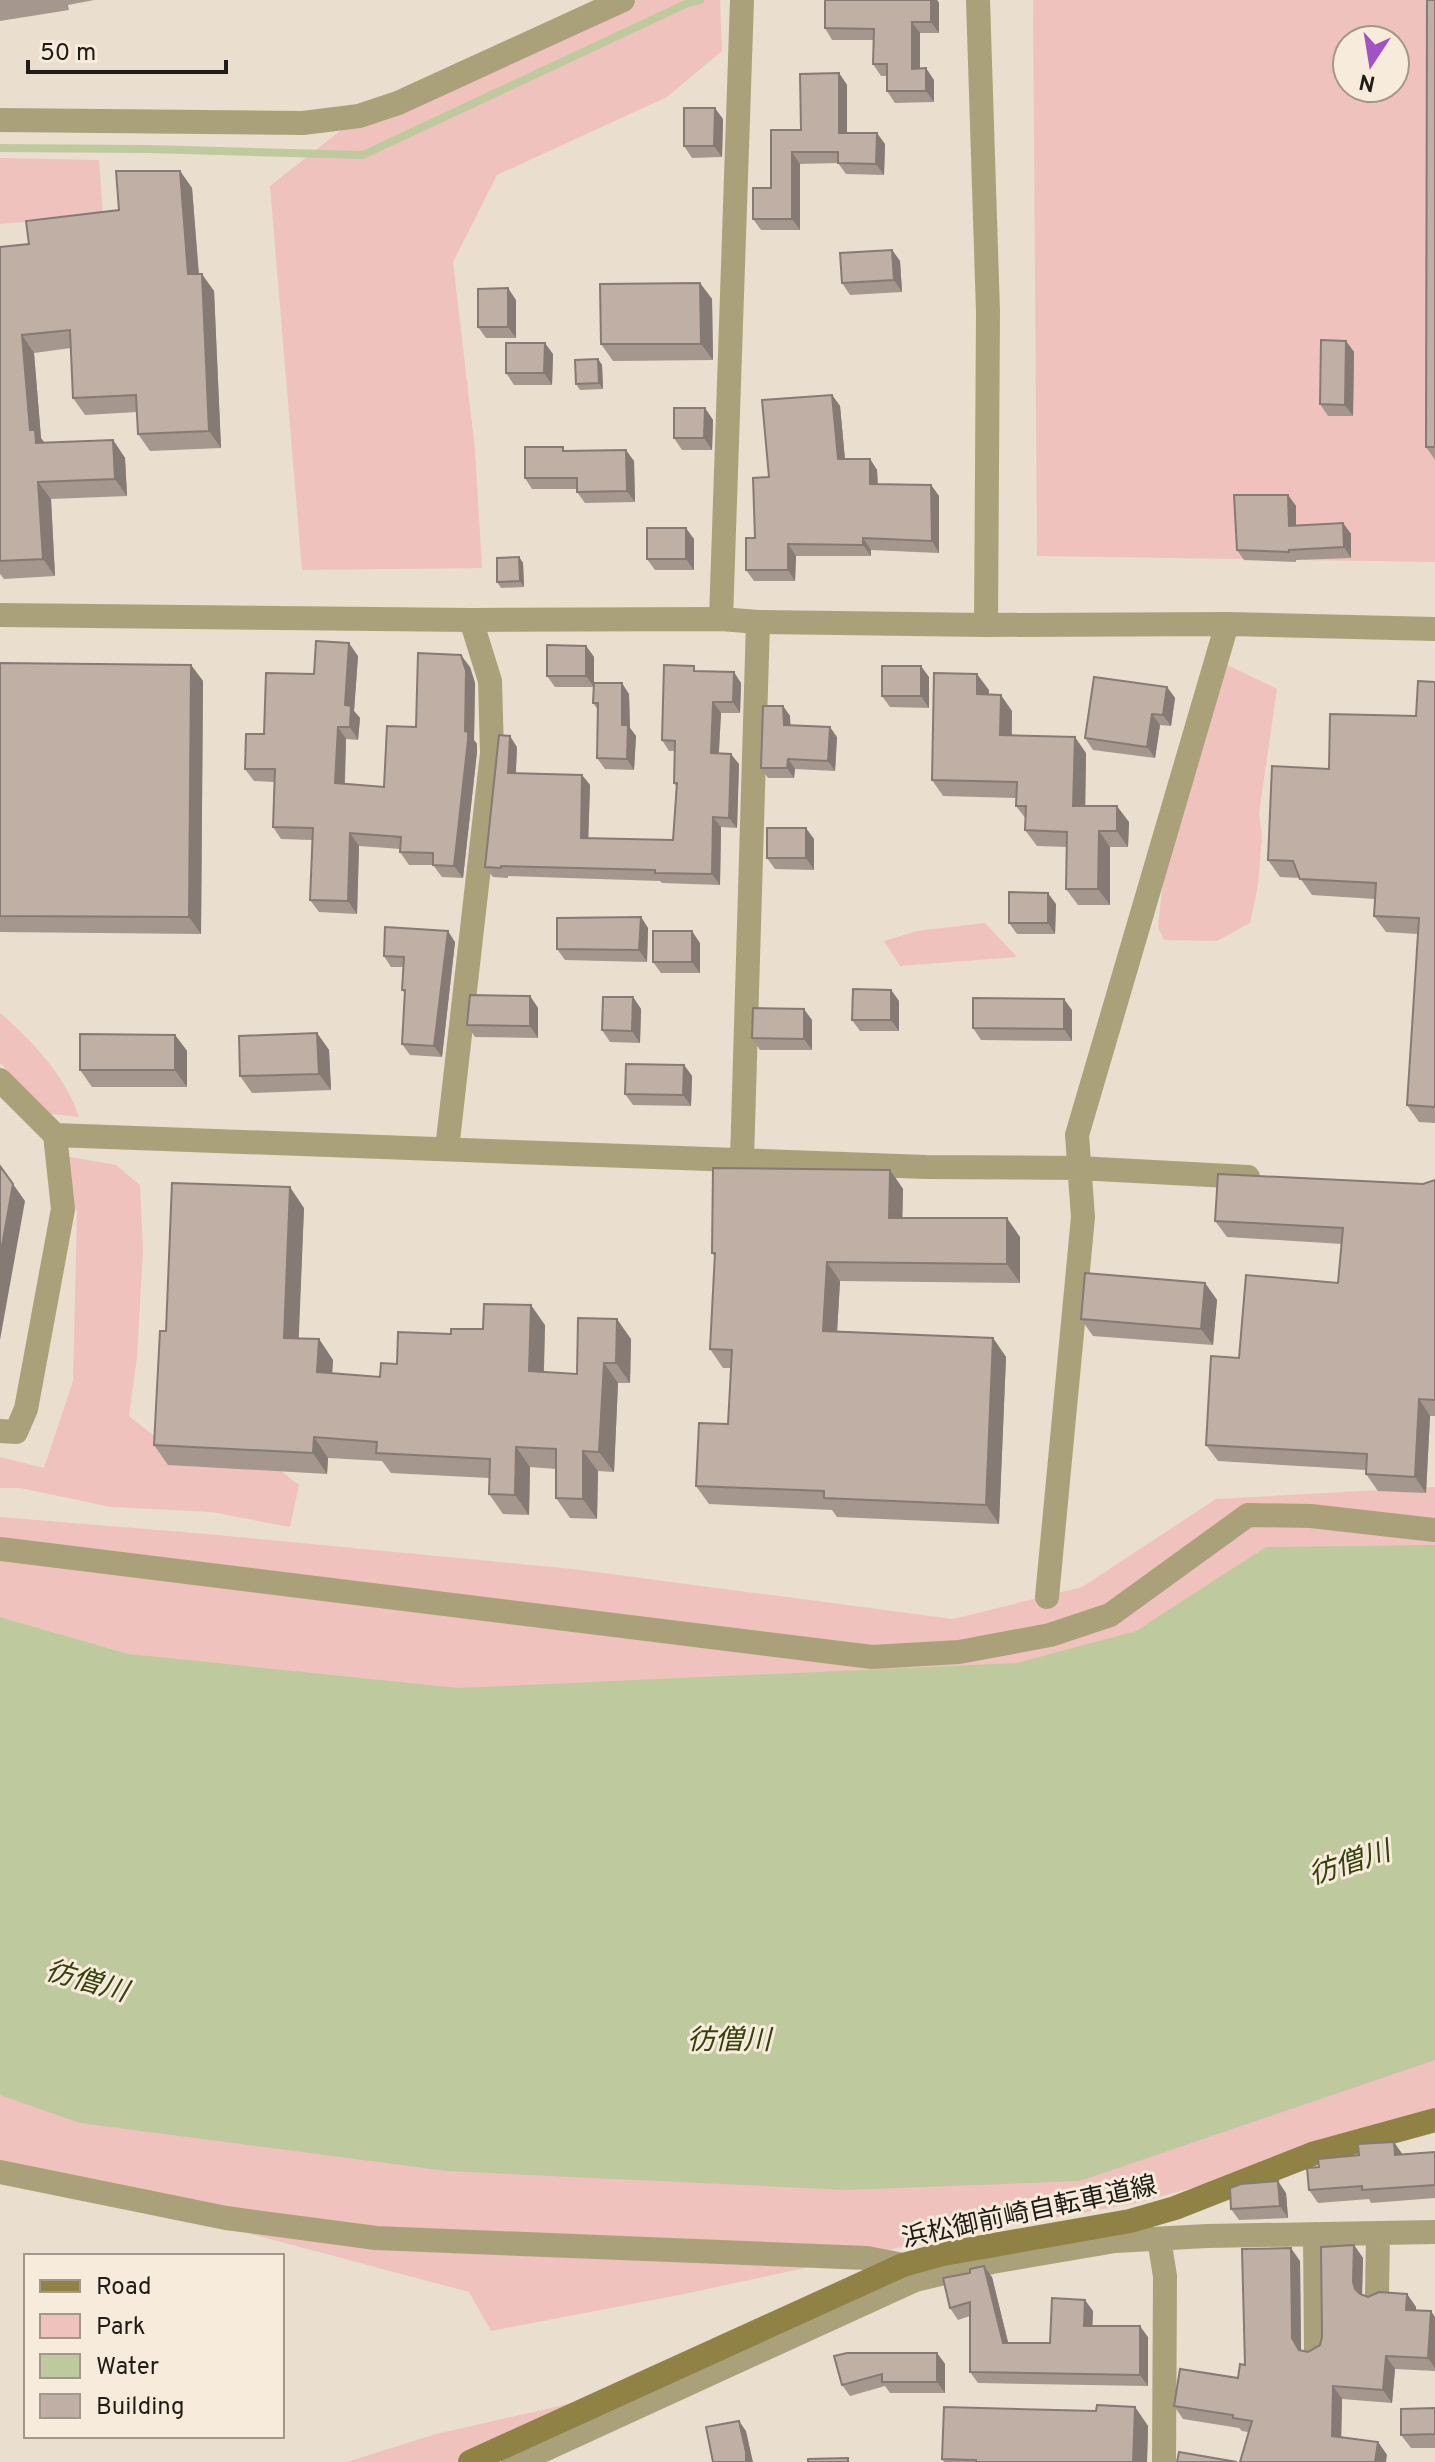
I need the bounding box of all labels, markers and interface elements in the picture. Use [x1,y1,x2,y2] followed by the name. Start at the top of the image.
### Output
[28,24,226,74] scale bar
[1331,24,1411,104] north arrow
[40,39,96,69] text: 50 m
[1357,66,1378,96] text: N
[1304,1834,1398,1895] water label: 彷僧川
[41,1954,134,2013] water label: 彷僧川
[687,2024,774,2060] water label: 彷僧川
[899,2170,1160,2257] street label: 浜松御前崎自転車道線
[24,2254,284,2438] legend
[96,2273,152,2303] text: Road
[96,2313,146,2343] text: Park
[96,2353,159,2383] text: Water
[96,2393,185,2423] text: Building

